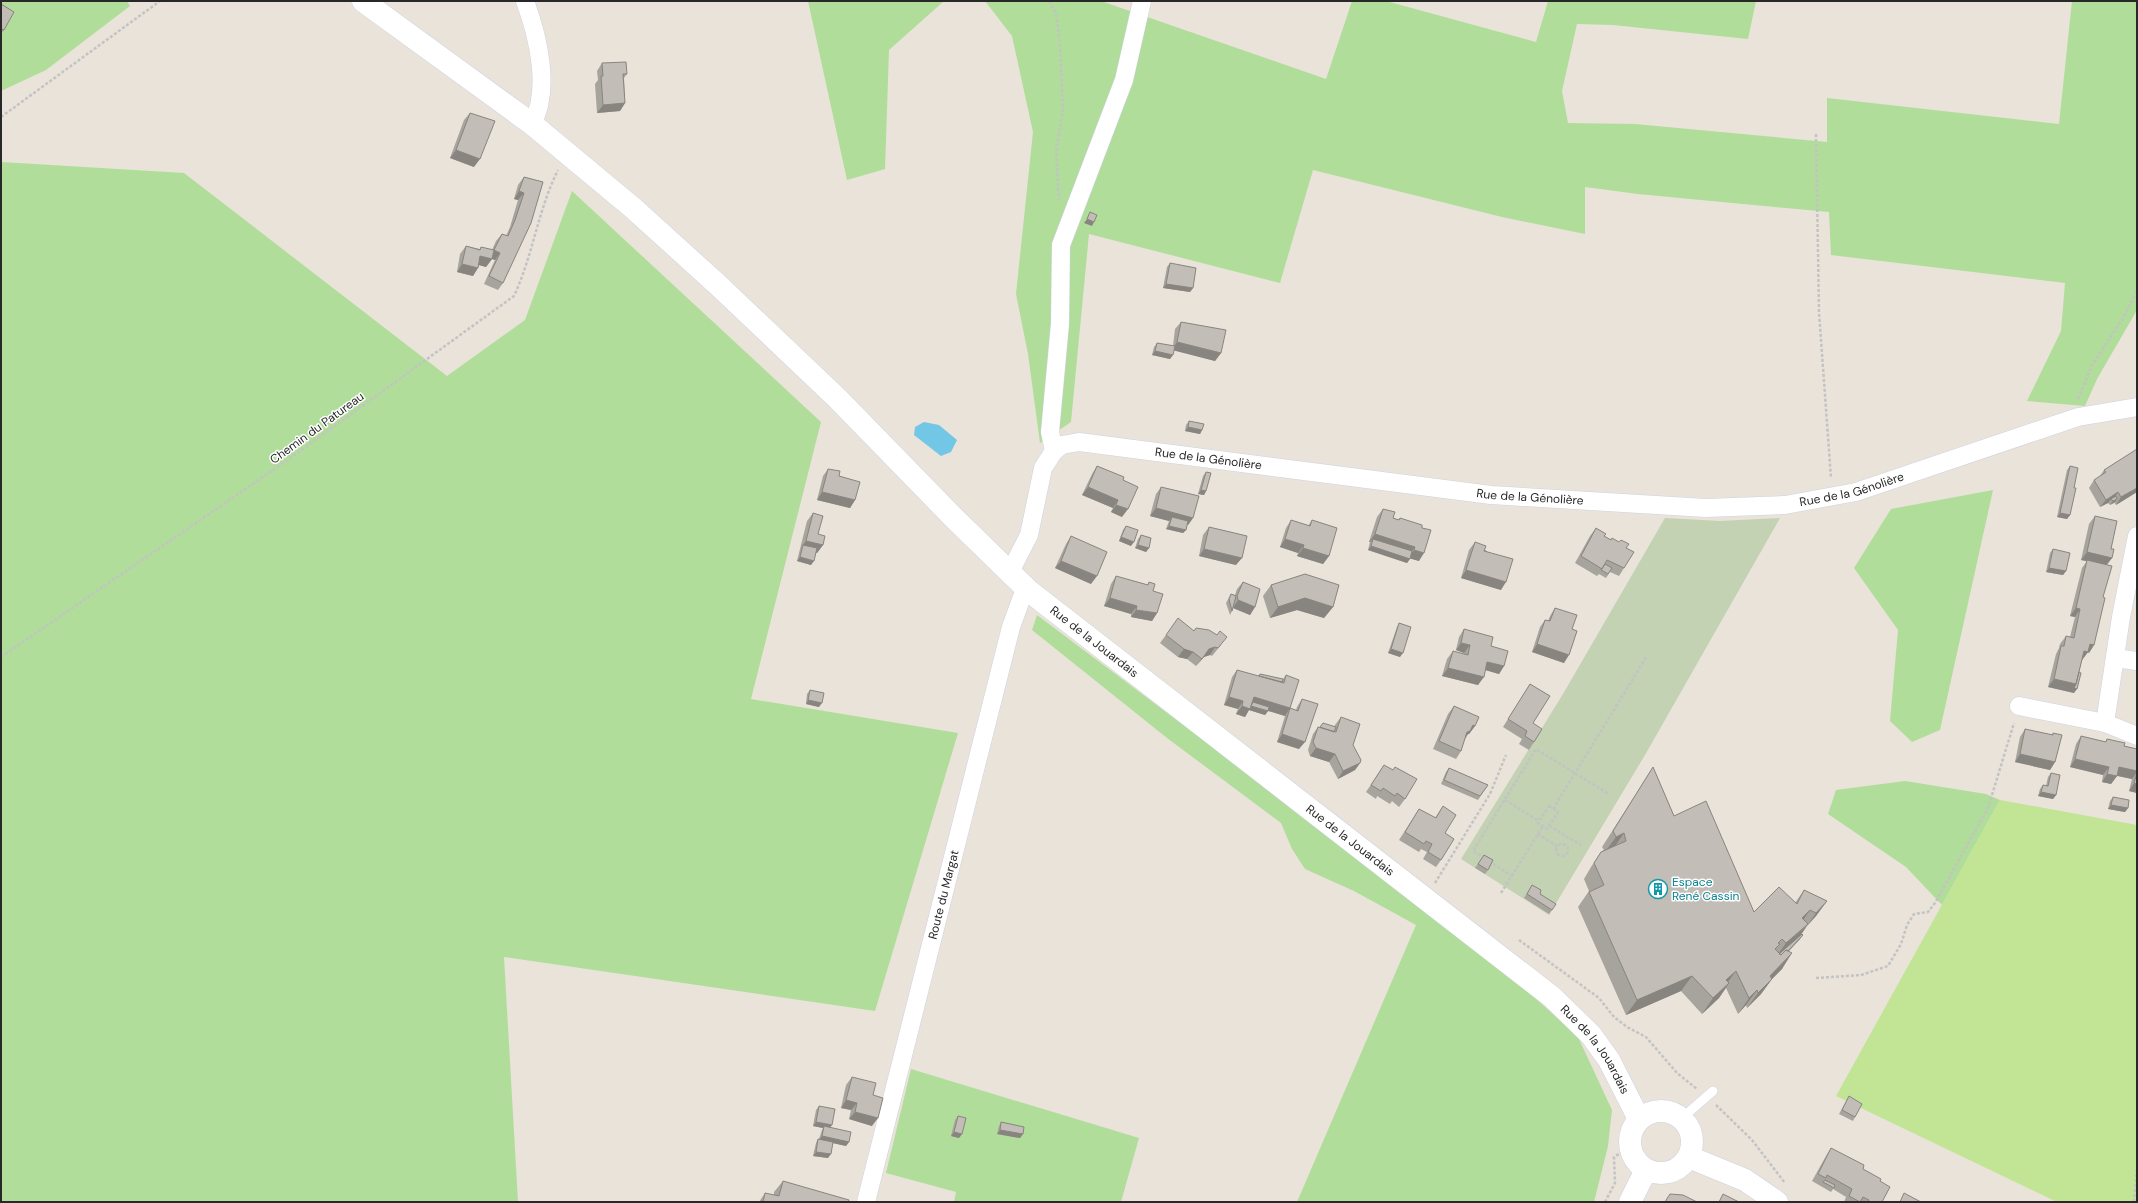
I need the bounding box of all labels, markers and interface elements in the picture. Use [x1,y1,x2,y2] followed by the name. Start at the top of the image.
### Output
[267,388,367,468] street label: Chemin du Patureau
[1154,444,1263,473] street label: Rue de la Génolière
[1798,468,1906,510] street label: Rue de la Génolière
[1475,485,1584,509] street label: Rue de la Génolière
[1047,602,1142,681] street label: Rue de la Jouardais
[1303,801,1398,880] street label: Rue de la Jouardais
[925,848,963,941] street label: Route du Margat
[1672,874,1740,904] place label: Espace René Cassin
[1647,878,1669,900] building icon: Espace René Cassin
[1557,1001,1633,1097] street label: Rue de la Jouardais

